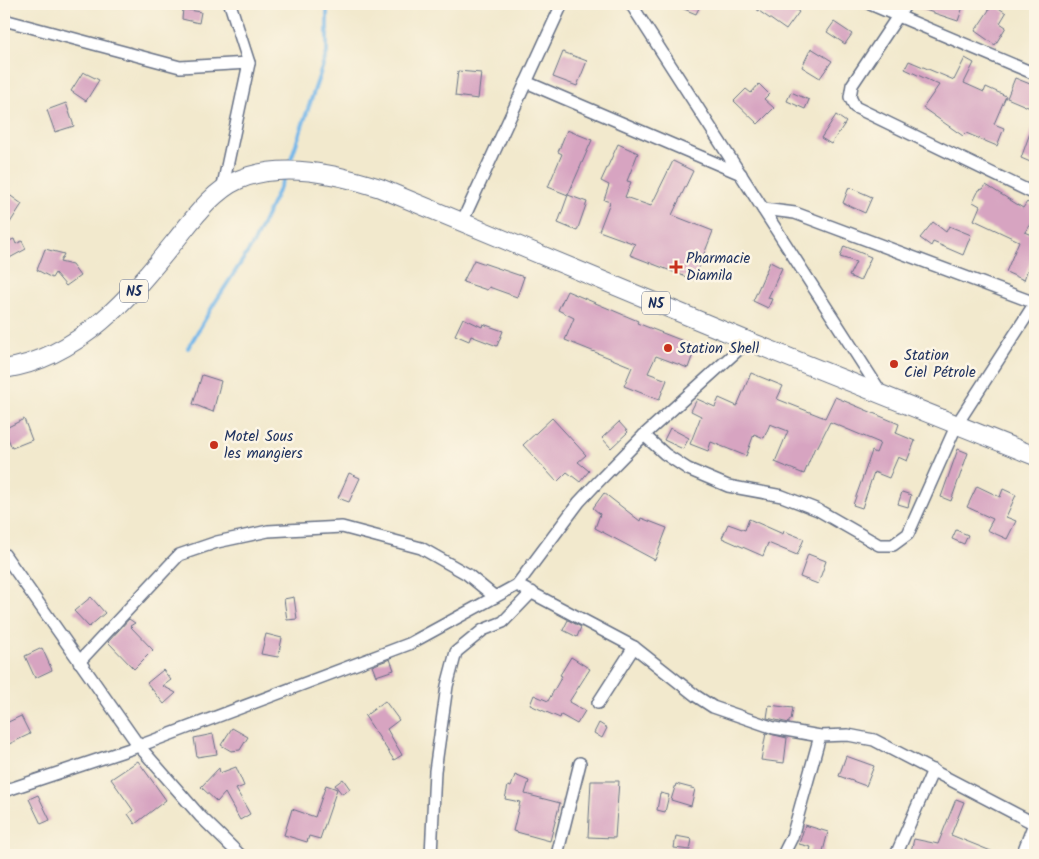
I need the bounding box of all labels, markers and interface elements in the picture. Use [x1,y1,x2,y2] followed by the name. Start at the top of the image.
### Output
[686,247,750,288] place label: Pharmacie Diamila
[670,261,682,273] marker: Pharmacie Diamila
[120,280,148,302] road number: N5
[642,292,670,314] road number: N5
[678,337,759,361] place label: Station Shell
[662,342,674,354] marker: Station Shell
[904,344,976,385] place label: Station Ciel Pétrole
[888,358,900,370] marker: Station Ciel Pétrole
[224,425,303,466] place label: Motel Sous les mangiers
[208,439,220,451] marker: Motel Sous les mangiers

